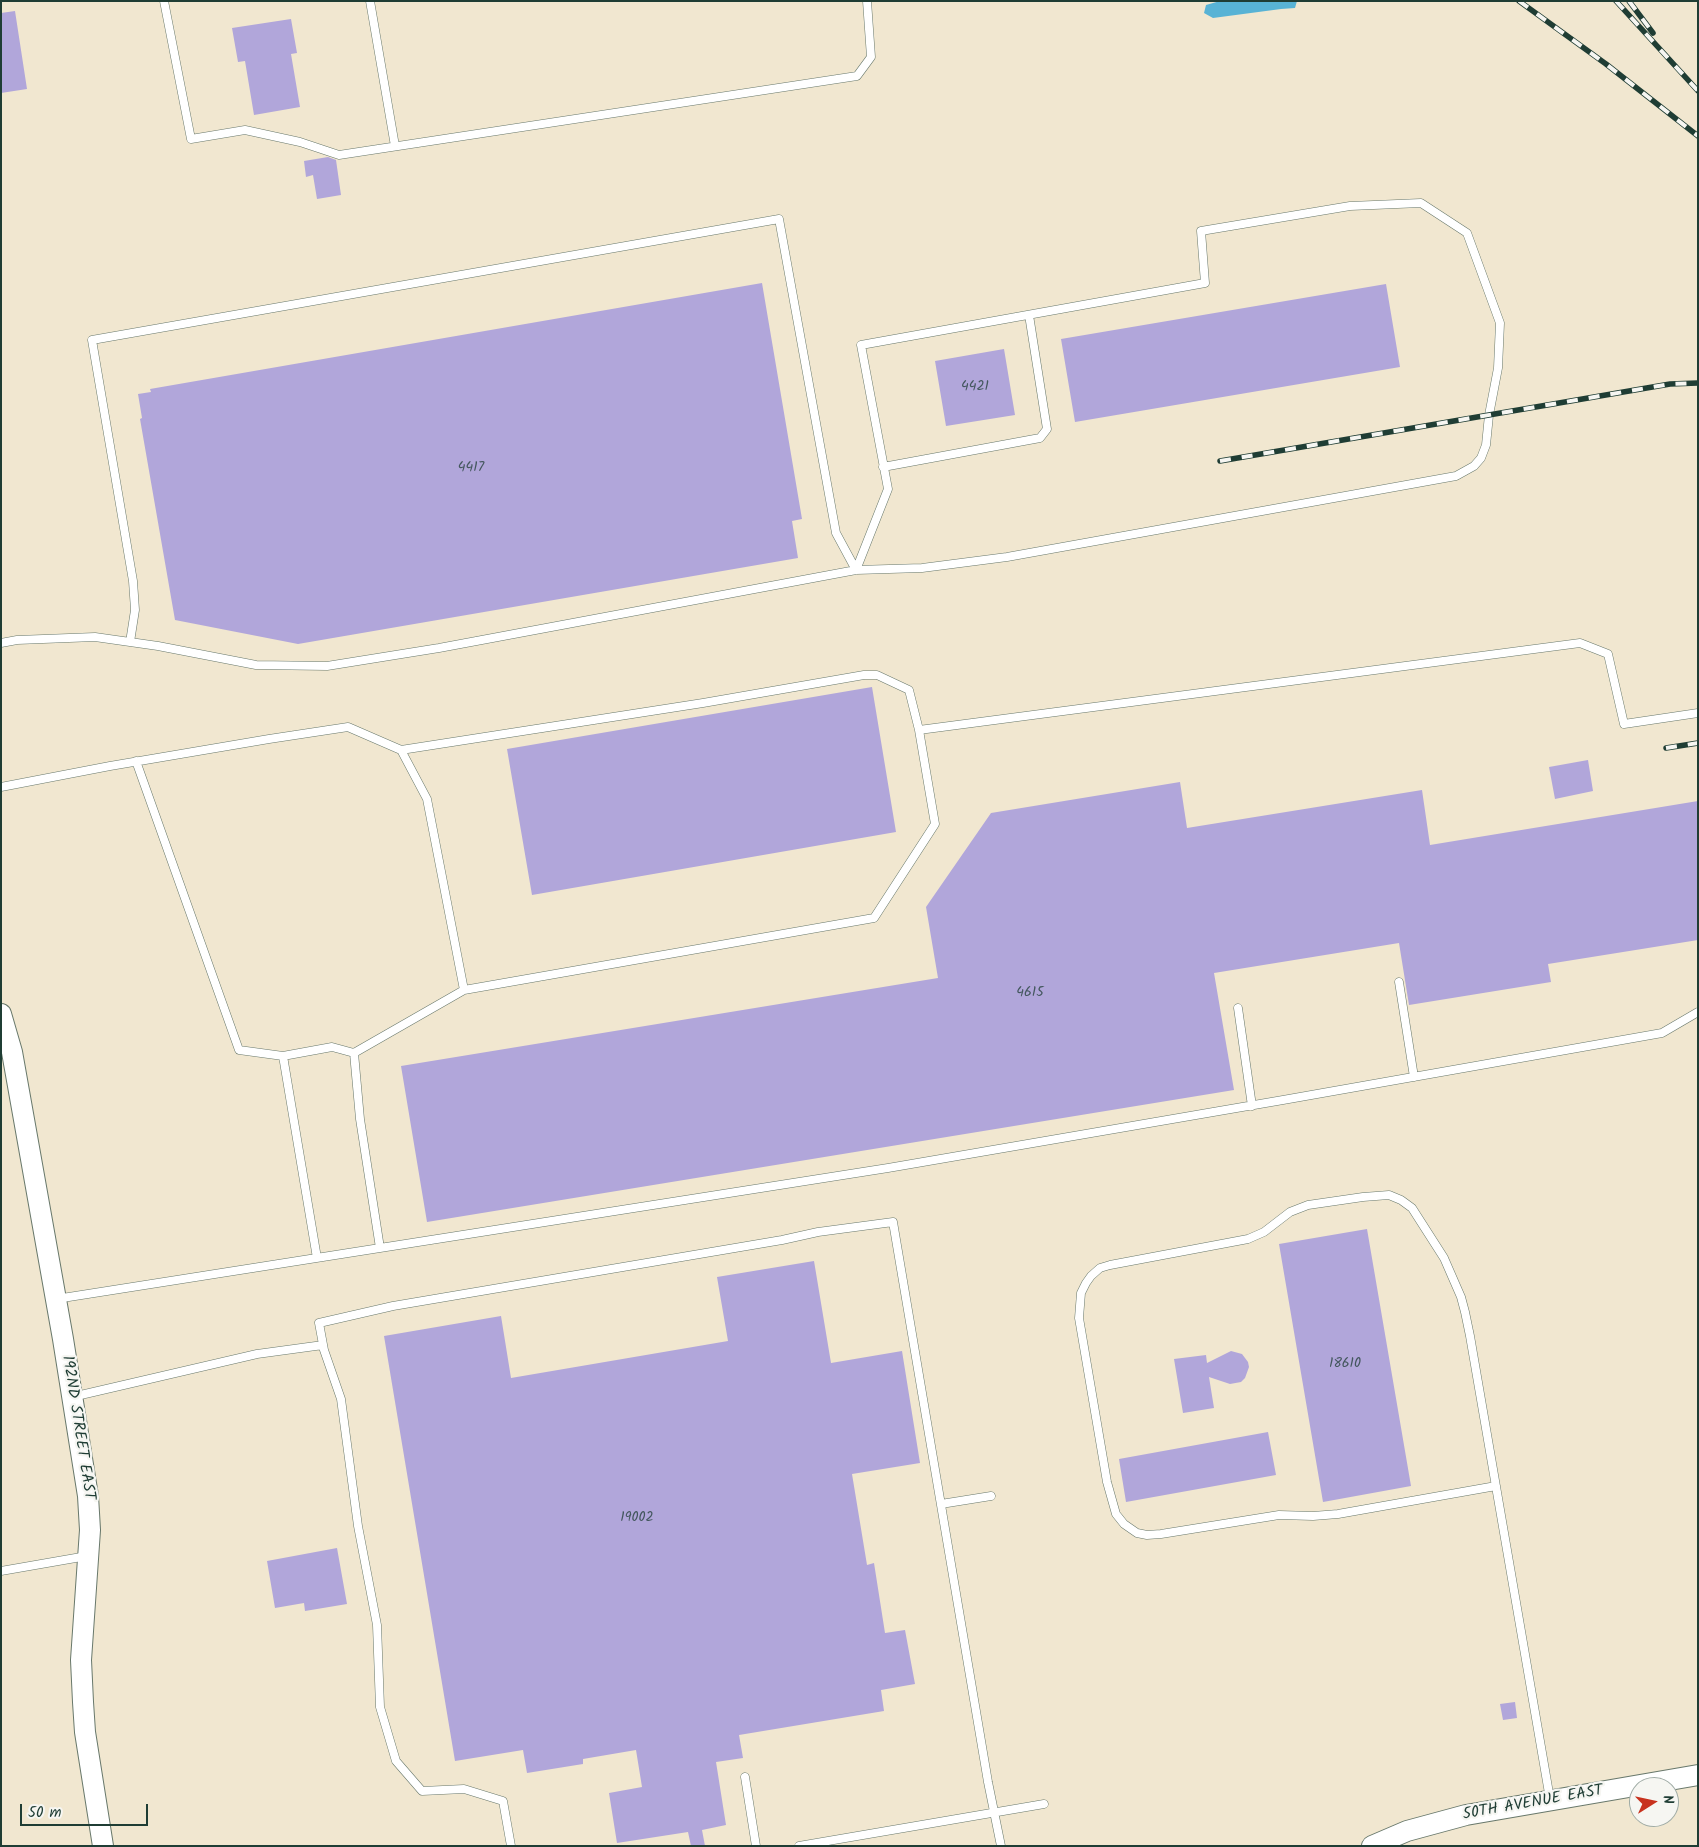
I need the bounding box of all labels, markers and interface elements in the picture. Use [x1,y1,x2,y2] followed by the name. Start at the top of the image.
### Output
[961,380,989,396] house number: 4421
[458,461,484,477] house number: 4417
[1016,986,1044,1002] house number: 4615
[56,1354,98,1502] street label: 192ND STREET EAST
[1329,1357,1361,1373] house number: 18610
[620,1511,654,1527] house number: 19002
[1629,1777,1679,1827] north arrow
[1461,1782,1605,1826] street label: 50TH AVENUE EAST
[1656,1793,1679,1806] text: N
[22,1794,150,1826] scale bar
[28,1801,62,1825] text: 50 m

